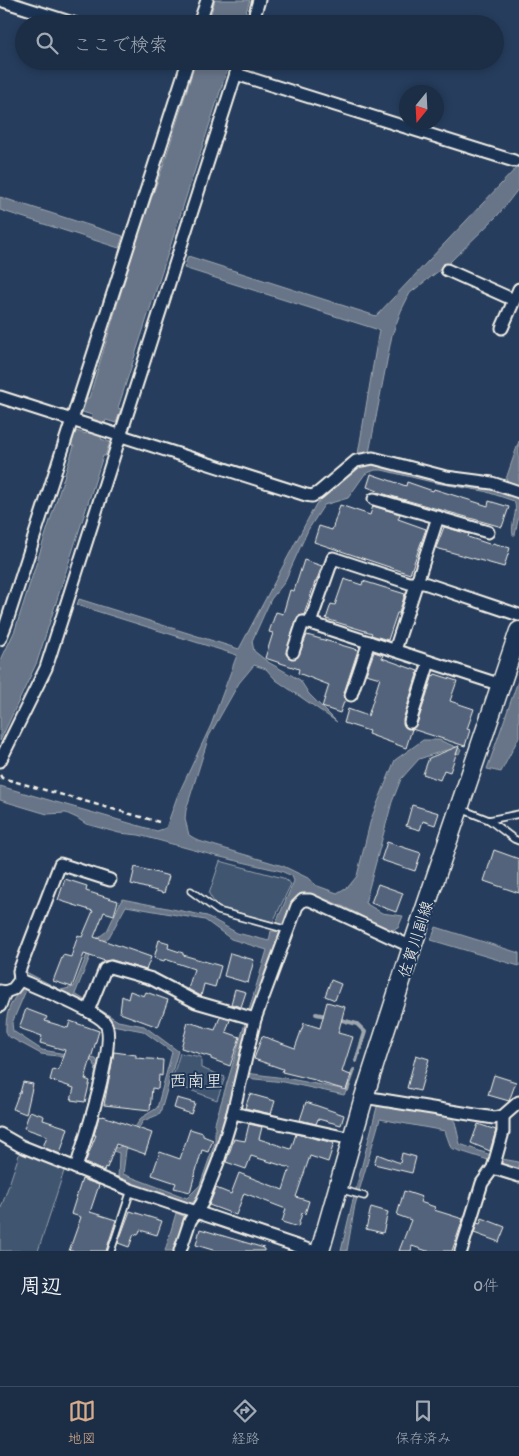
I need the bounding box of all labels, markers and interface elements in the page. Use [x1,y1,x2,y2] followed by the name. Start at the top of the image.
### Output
[15,15,504,70] search box
[33,29,61,57] icon: search
[73,33,168,56] text: ここで検索
[399,85,444,130] north arrow
[394,898,437,980] street label: 佐賀川副線
[169,1070,223,1092] district label: 西南里
[20,1273,62,1298] text: 周辺
[473,1276,499,1295] text: 0件
[68,1397,96,1447] tab: 地図
[231,1397,259,1447] tab: 経路
[395,1397,451,1447] tab: 保存済み

